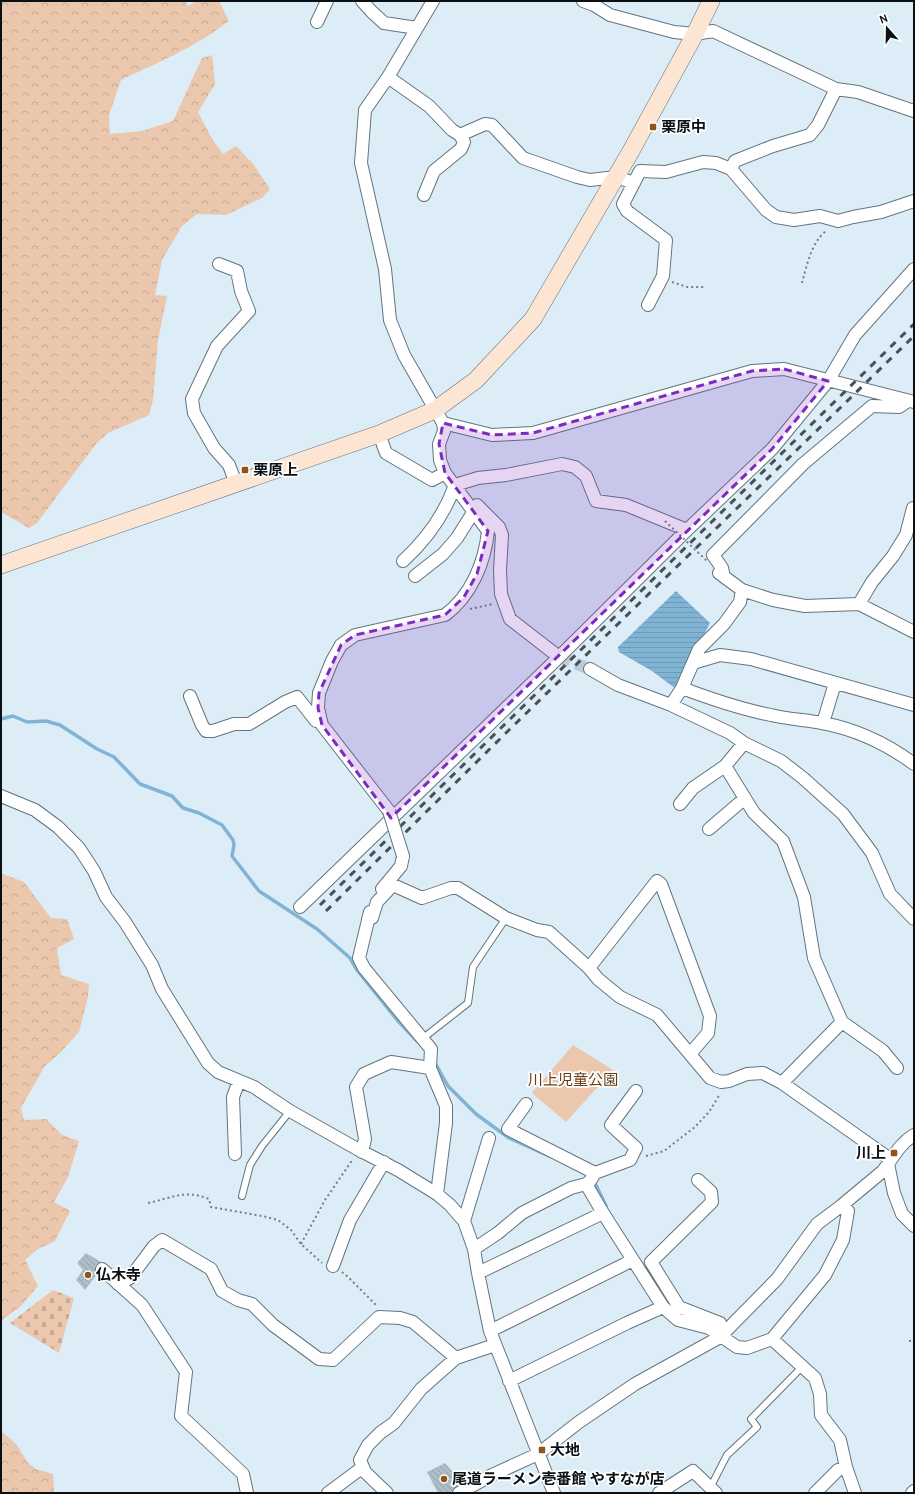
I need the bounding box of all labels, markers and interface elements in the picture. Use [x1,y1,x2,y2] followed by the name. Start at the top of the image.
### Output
[867,8,907,48] north arrow
[878,11,890,27] text: N
[661,118,706,136] place label: 栗原中
[648,122,658,132] marker: 栗原中
[253,461,298,479] place label: 栗原上
[240,465,250,475] marker: 栗原上
[528,1071,618,1089] park label: 川上児童公園
[856,1144,886,1162] place label: 川上
[889,1148,899,1158] marker: 川上
[95,1266,141,1284] place label: 仏木寺
[83,1270,93,1280] marker: 仏木寺
[550,1441,580,1459] place label: 大地
[537,1445,547,1455] marker: 大地
[452,1470,665,1488] place label: 尾道ラーメン壱番館 やすなが店
[439,1474,449,1484] marker: 尾道ラーメン壱番館 やすなが店

